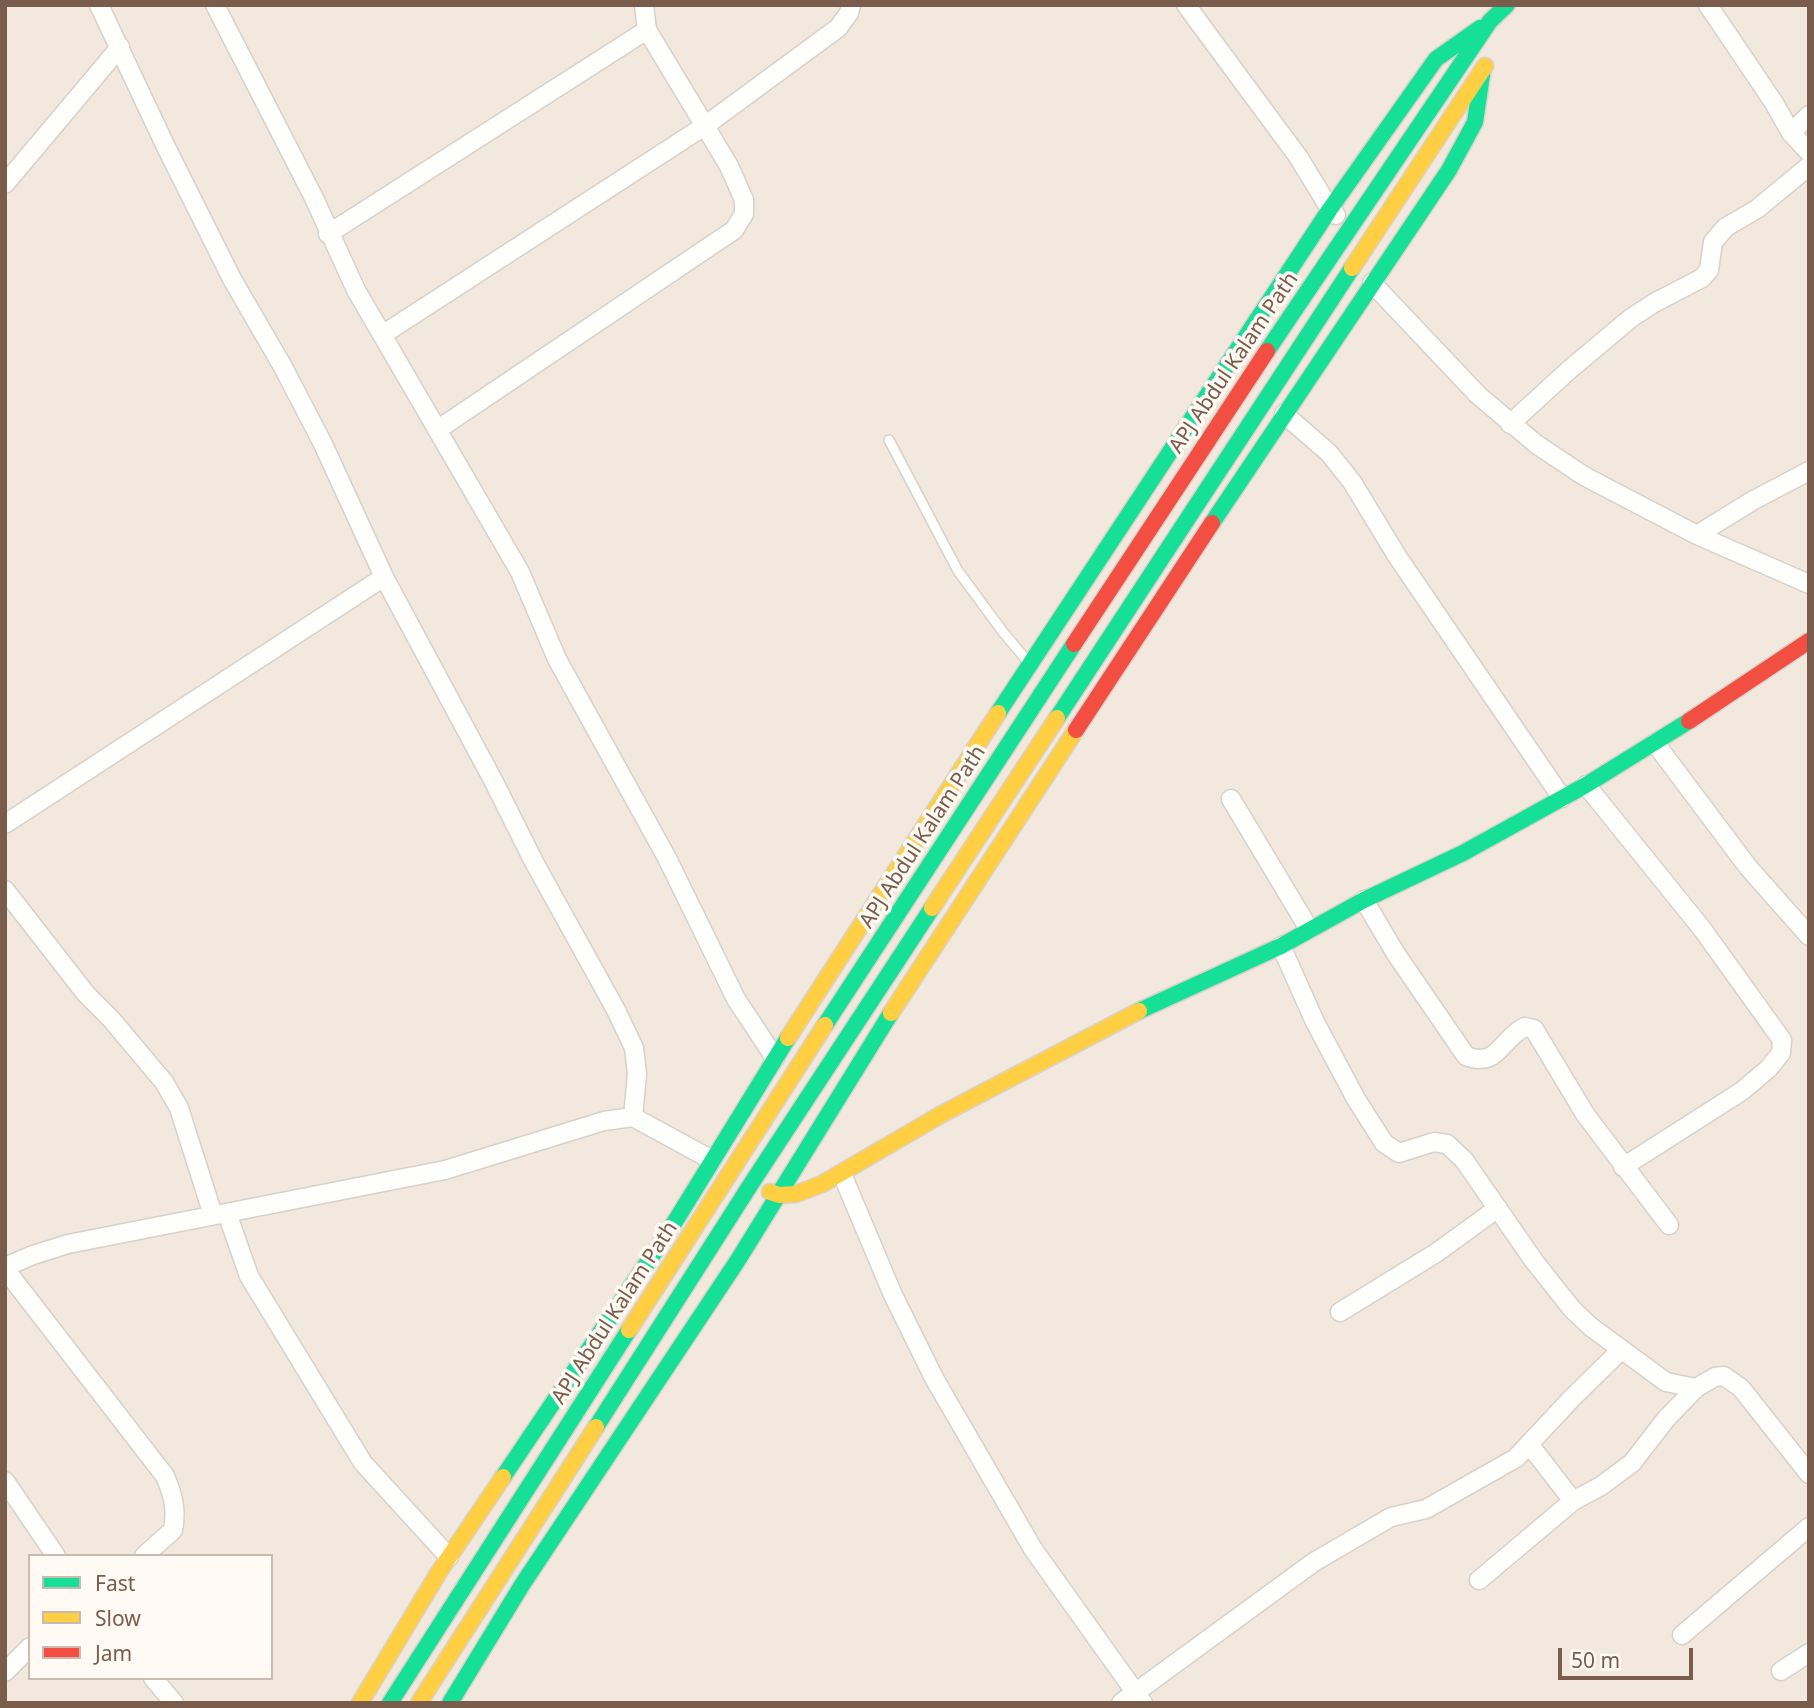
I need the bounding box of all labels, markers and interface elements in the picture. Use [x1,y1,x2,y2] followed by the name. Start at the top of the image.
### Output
[1164,268,1304,458] street label: APJ Abdul Kalam Path
[855,741,991,933] street label: APJ Abdul Kalam Path
[547,1217,683,1409] street label: APJ Abdul Kalam Path
[28,1554,273,1680] legend
[95,1569,135,1597] text: Fast
[95,1604,141,1632] text: Slow
[1562,1634,1697,1678] scale bar
[95,1639,132,1667] text: Jam
[1571,1646,1620,1674] text: 50 m

